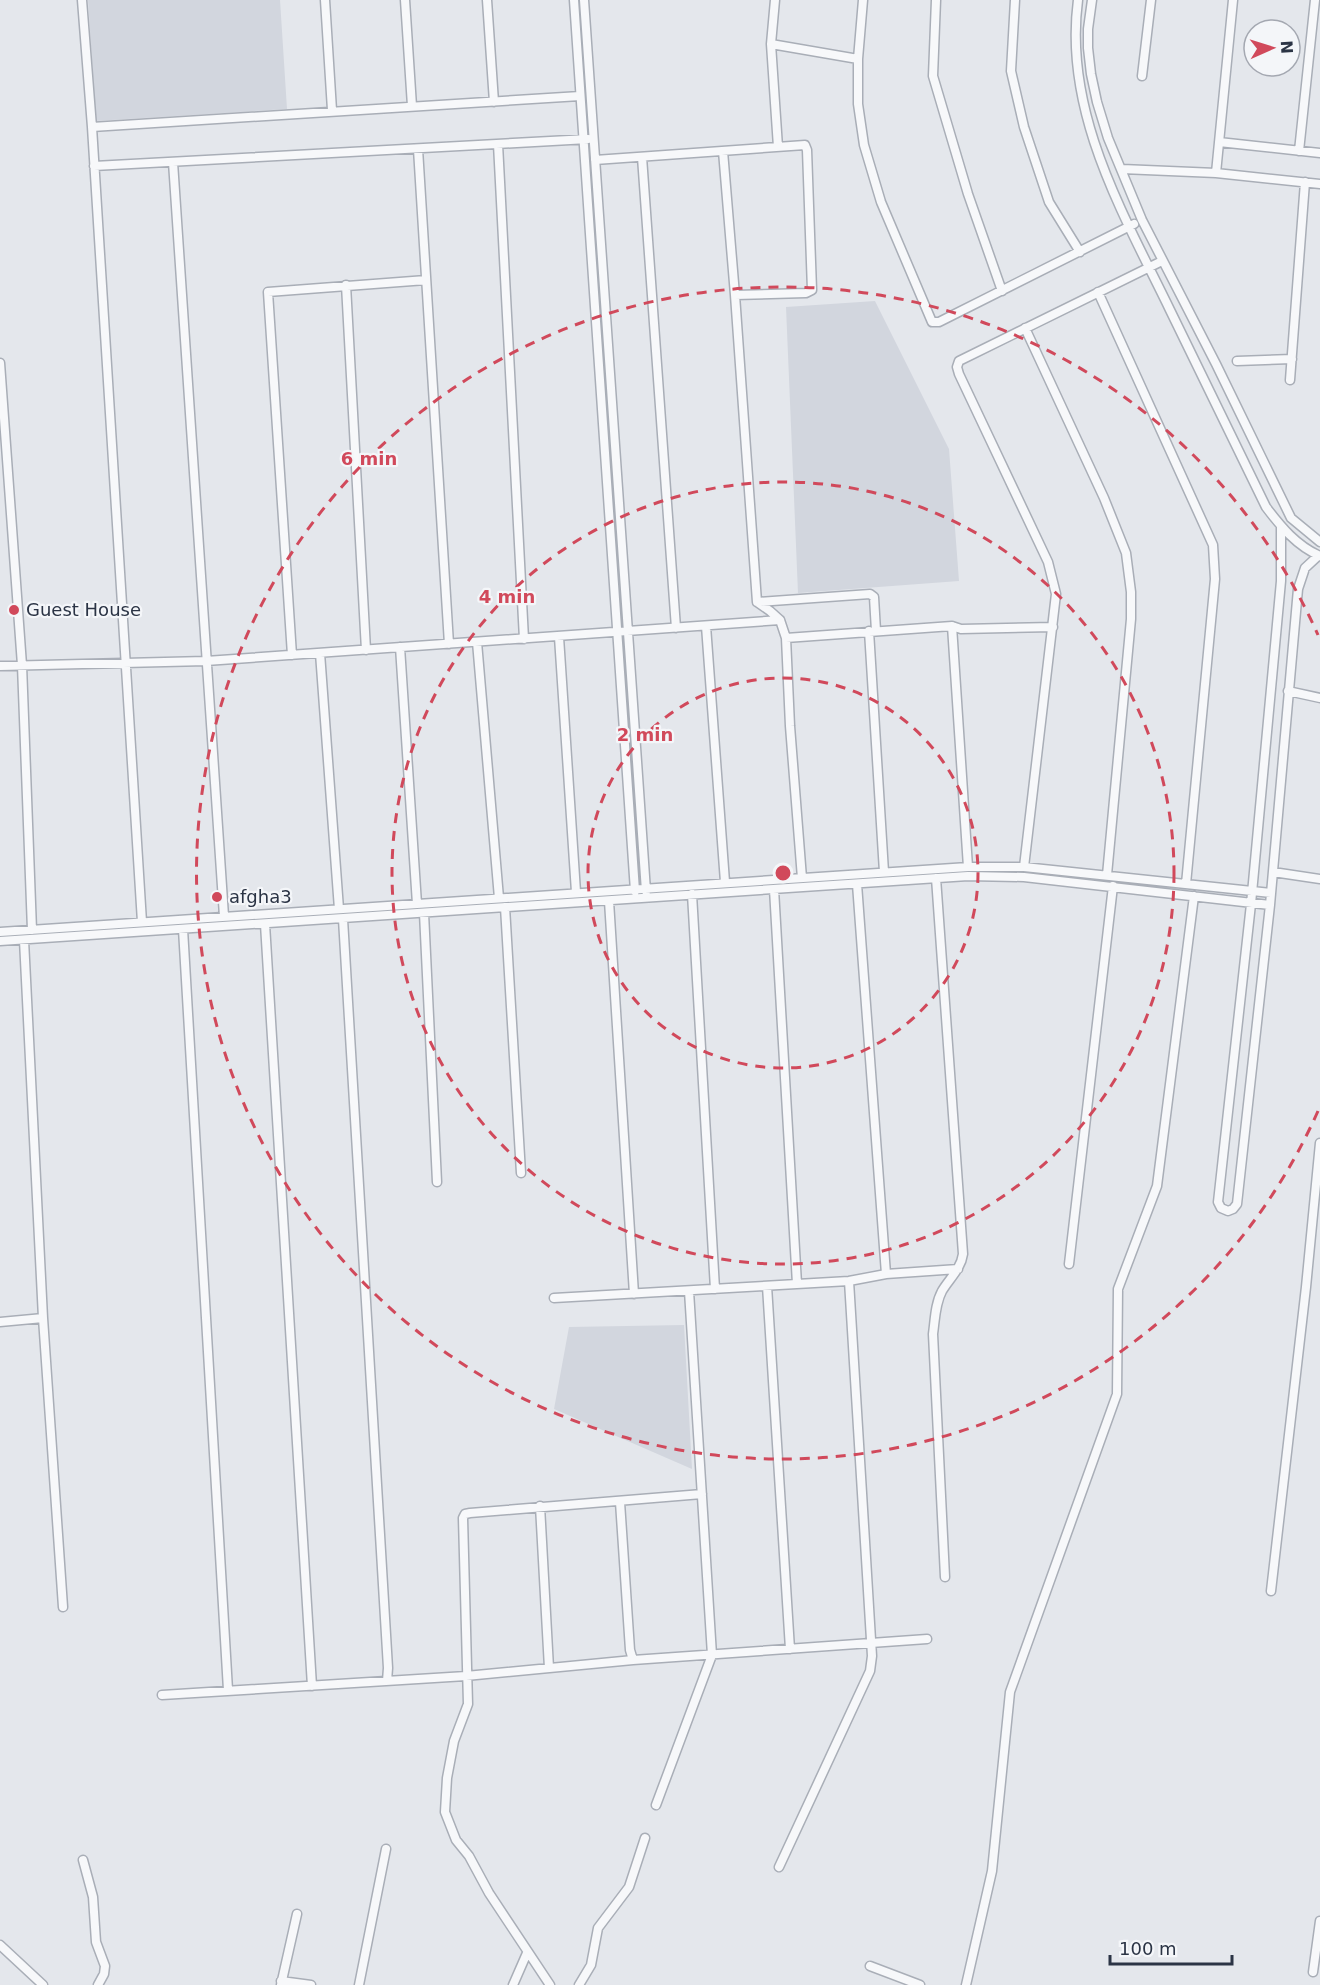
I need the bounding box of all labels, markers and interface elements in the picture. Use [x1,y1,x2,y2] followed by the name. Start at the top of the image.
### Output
[1242,18,1302,78] north arrow
[1277,40,1296,54] text: N
[341,448,397,469] text: 6 min
[479,586,535,607] text: 4 min
[26,599,141,620] place label: Guest House
[7,603,21,617] marker: Guest House
[617,724,673,745] text: 2 min
[773,863,793,883] centre of rings
[229,886,292,907] place label: afgha3
[210,890,224,904] marker: afgha3
[1110,1928,1232,1966] scale bar
[1119,1938,1177,1959] text: 100 m

